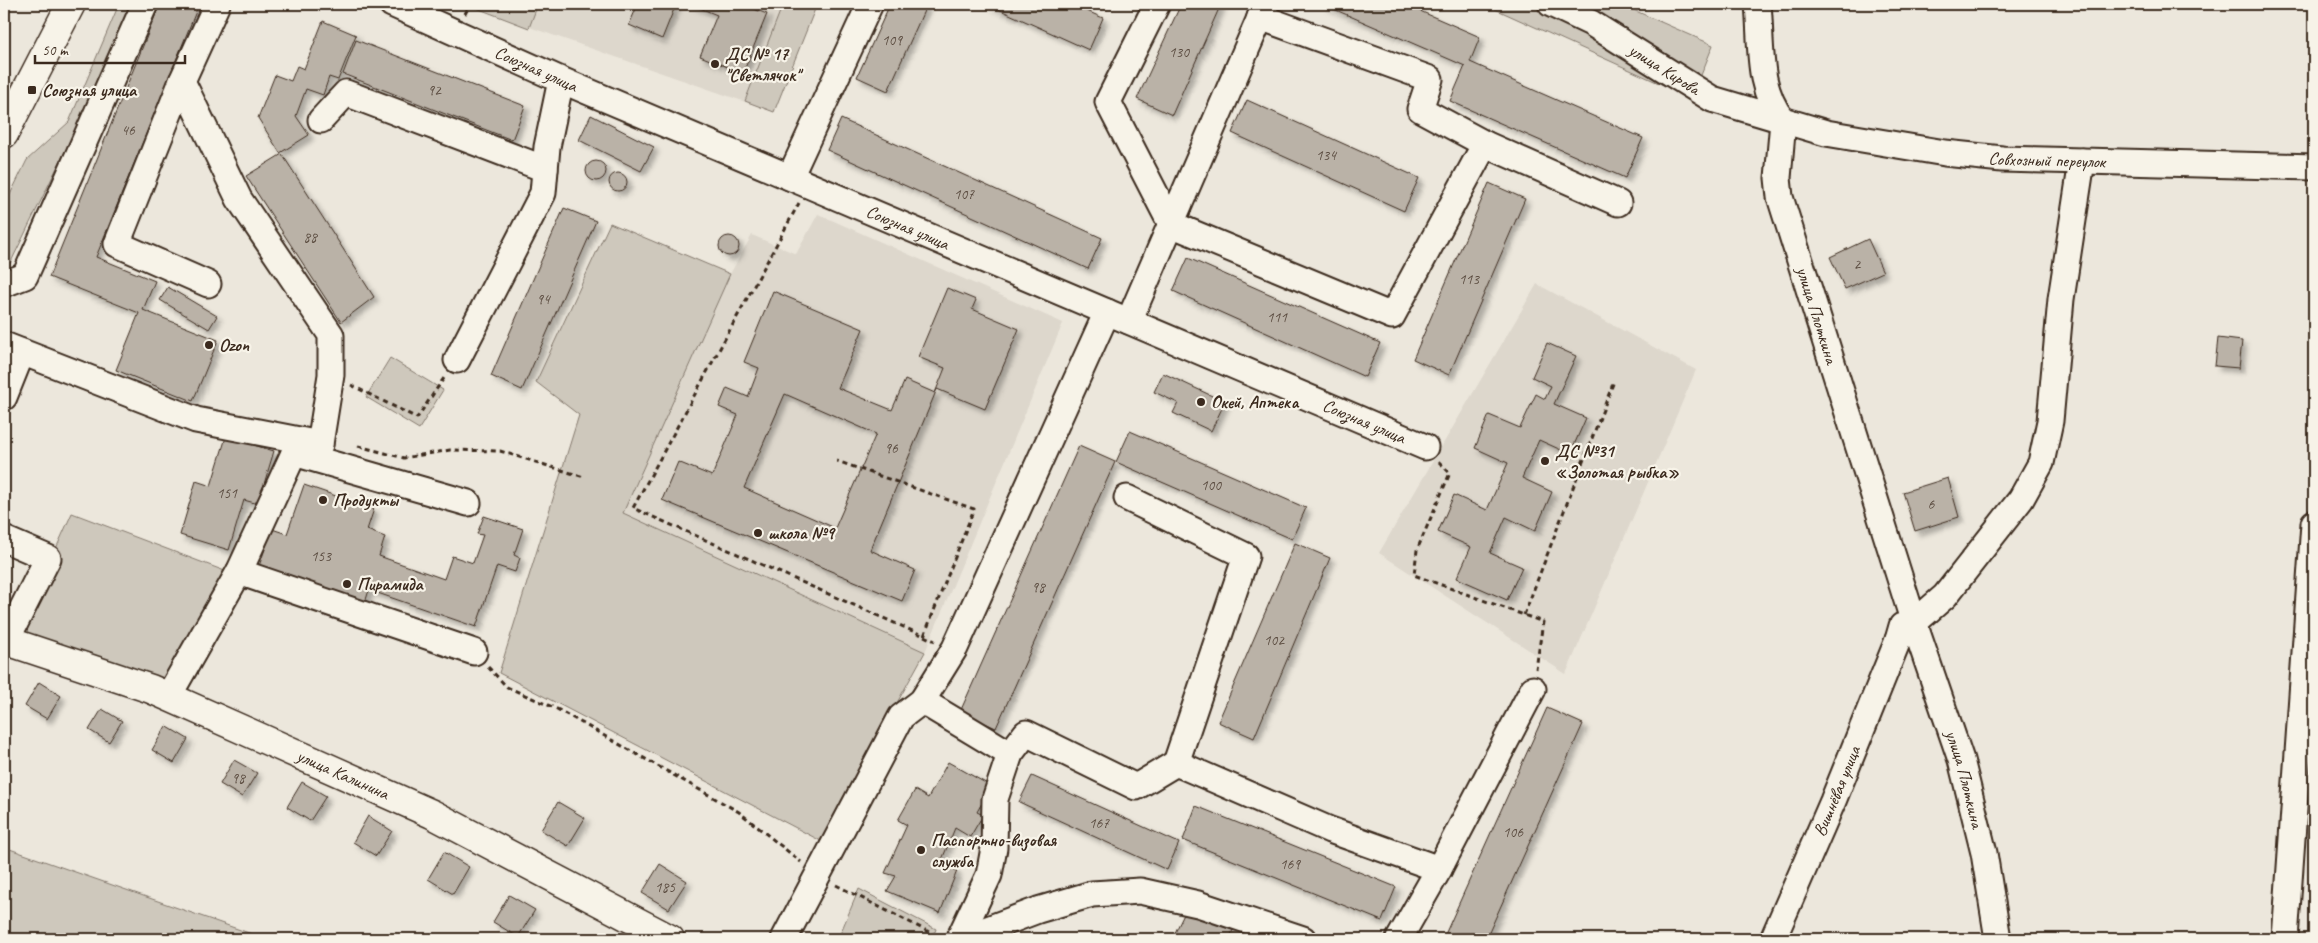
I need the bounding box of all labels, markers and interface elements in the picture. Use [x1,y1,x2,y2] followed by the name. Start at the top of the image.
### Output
[882,31,903,50] house number: 109
[35,32,185,64] scale bar
[1624,38,1705,100] street label: улица Кирова
[42,41,69,60] text: 50 m
[492,41,582,97] street label: Союзная улица
[725,43,803,86] place label: ДС № 17 "Светлячок"
[1169,43,1190,62] house number: 130
[709,58,721,70] marker: ДС № 17 "Светлячок"
[42,79,138,102] place label: Союзная улица
[427,81,442,100] house number: 92
[26,84,38,96] marker: Союзная улица
[121,121,136,140] house number: 46
[1316,146,1337,165] house number: 134
[1988,147,2108,173] street label: Совхозный переулок
[954,185,975,204] house number: 107
[863,200,953,255] street label: Союзная улица
[303,228,318,247] house number: 88
[1854,255,1862,274] house number: 2
[1791,263,1843,368] street label: улица Плоткина
[1459,270,1480,289] house number: 113
[536,290,551,309] house number: 94
[1267,308,1288,327] house number: 111
[219,334,250,356] place label: Ozon
[203,339,215,351] marker: Ozon
[1211,391,1299,413] place label: Окей, Аптека
[1319,394,1410,449] street label: Союзная улица
[1195,396,1207,408] marker: Окей, Аптека
[884,439,899,458] house number: 96
[1555,440,1679,483] place label: ДС №31 «Золотая рыбка»
[1539,455,1551,467] marker: ДС №31 «Золотая рыбка»
[1201,476,1222,495] house number: 100
[217,484,238,503] house number: 151
[333,489,400,511] place label: Продукты
[317,494,329,506] marker: Продукты
[1928,495,1936,514] house number: 6
[768,522,836,544] place label: школа №9
[752,527,764,539] marker: школа №9
[311,547,332,566] house number: 153
[357,573,424,595] place label: Пирамида
[341,578,353,590] marker: Пирамида
[1031,578,1046,597] house number: 98
[1264,631,1285,650] house number: 102
[1940,726,1989,832] street label: улица Плоткина
[1808,741,1866,840] street label: Вишнёвая улица
[293,744,393,805] street label: улица Калинина
[231,769,246,788] house number: 98
[1089,814,1110,833] house number: 167
[1503,823,1524,842] house number: 106
[931,829,1058,872] place label: Паспортно-визовая служба
[915,844,927,856] marker: Паспортно-визовая служба
[1280,855,1301,874] house number: 169
[655,878,676,897] house number: 185

